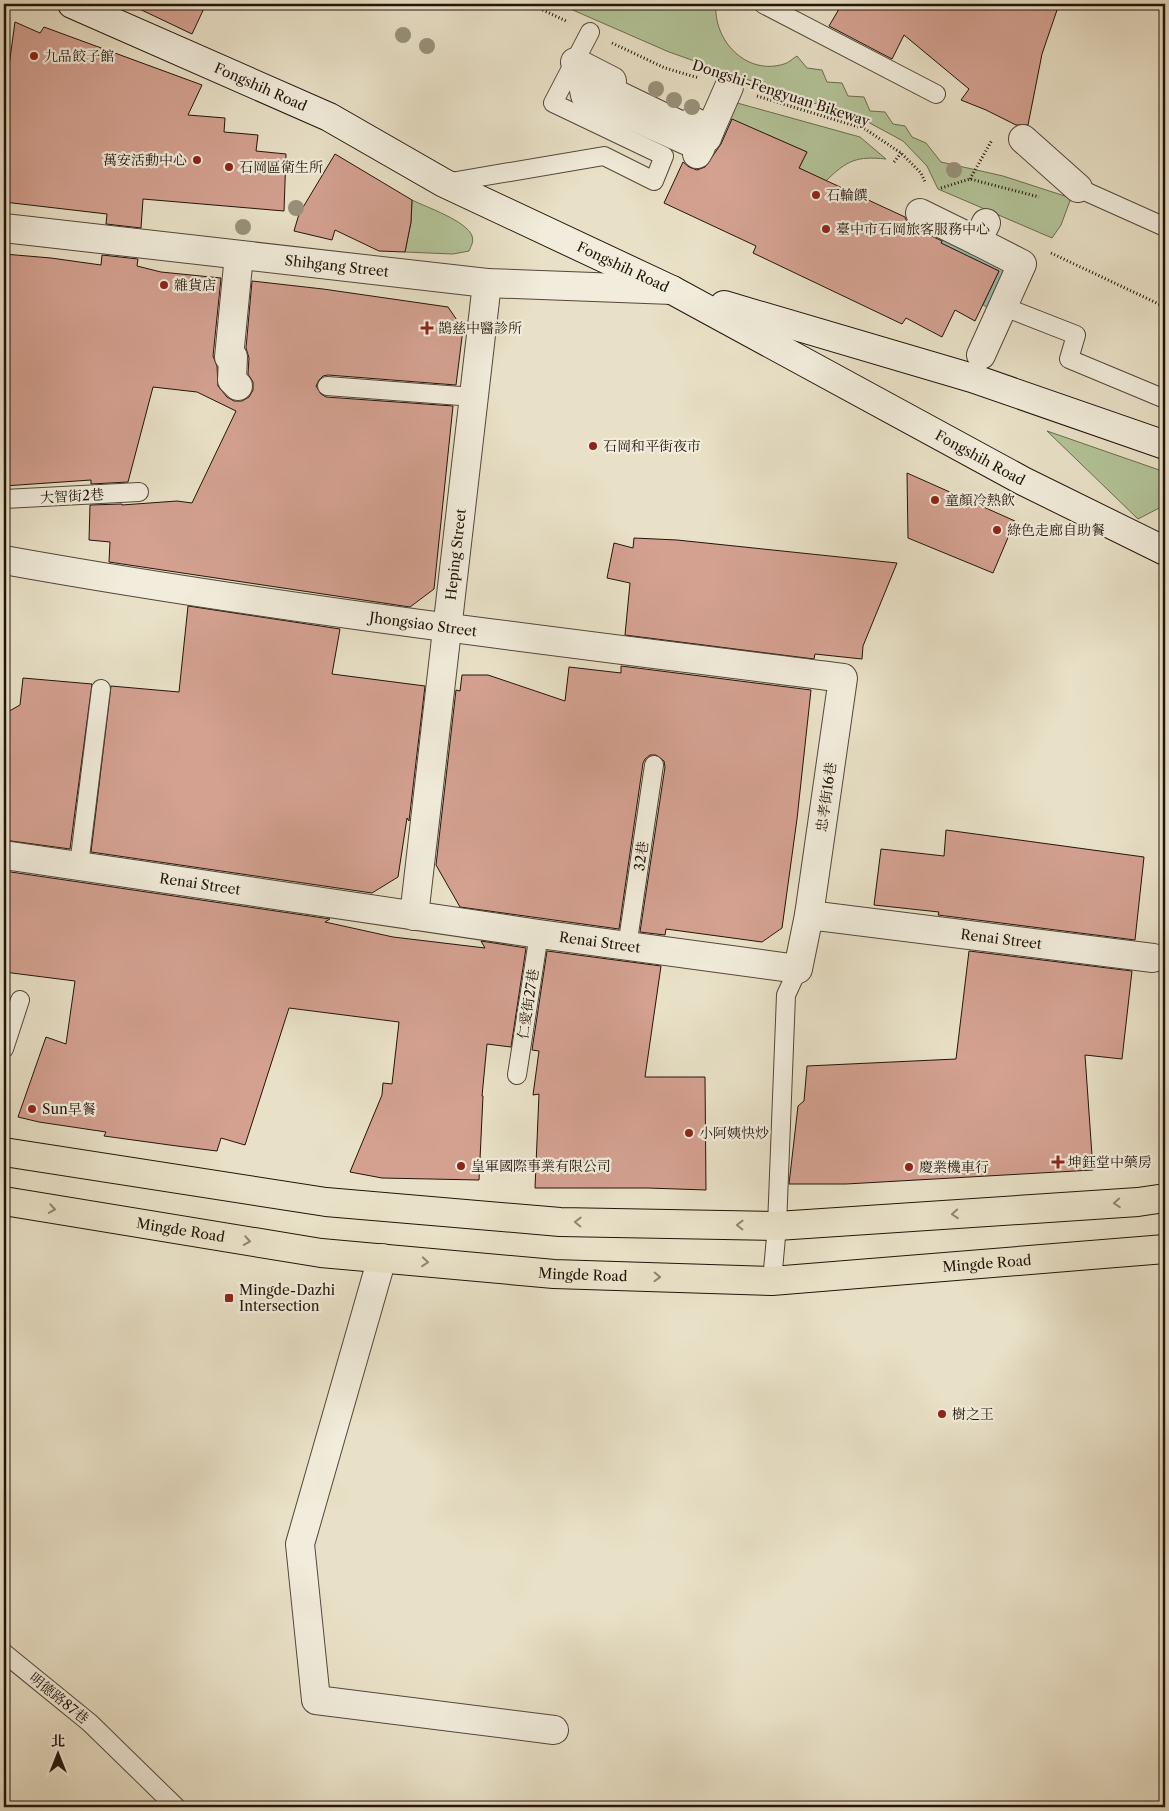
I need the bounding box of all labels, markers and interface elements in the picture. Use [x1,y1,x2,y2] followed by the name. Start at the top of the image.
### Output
[44,47,114,65] place label: 九品餃子館
[28,50,40,62] marker: 九品餃子館
[690,56,872,130] street label: Dongshi-Fengyuan Bikeway
[211,59,310,115] street label: Fongshih Road
[103,151,187,169] place label: 萬安活動中心
[191,154,203,166] marker: 萬安活動中心
[239,158,323,176] place label: 石岡區衛生所
[223,161,235,173] marker: 石岡區衛生所
[826,186,868,204] place label: 石輪饌
[810,189,822,201] marker: 石輪饌
[836,220,990,238] place label: 臺中市石岡旅客服務中心
[820,223,832,235] marker: 臺中市石岡旅客服務中心
[574,238,672,296] street label: Fongshih Road
[284,251,390,281] street label: Shihgang Street
[174,276,216,294] place label: 雜貨店
[158,279,170,291] marker: 雜貨店
[438,319,522,337] place label: 鵲慈中醫診所
[420,321,434,335] marker: 鵲慈中醫診所
[932,426,1029,490] street label: Fongshih Road
[603,437,701,455] place label: 石岡和平街夜市
[587,440,599,452] marker: 石岡和平街夜市
[40,485,104,507] street label: 大智街2巷
[945,491,1015,509] place label: 童顏冷熱飲
[929,494,941,506] marker: 童顏冷熱飲
[441,508,470,601] street label: Heping Street
[1007,521,1105,539] place label: 綠色走廊自助餐
[991,524,1003,536] marker: 綠色走廊自助餐
[366,608,478,640] street label: Jhongsiao Street
[812,761,840,833] street label: 忠孝街16巷
[630,840,652,872] street label: 32巷
[158,869,242,899] street label: Renai Street
[960,925,1043,953] street label: Renai Street
[558,928,641,957] street label: Renai Street
[514,968,542,1040] street label: 仁愛街27巷
[42,1100,96,1118] place label: Sun早餐
[26,1103,38,1115] marker: Sun早餐
[699,1124,769,1142] place label: 小阿姨快炒
[683,1127,695,1139] marker: 小阿姨快炒
[1068,1153,1152,1171] place label: 坤鈺堂中藥房
[1052,1156,1064,1168] marker: 坤鈺堂中藥房
[471,1157,611,1175] place label: 皇軍國際事業有限公司
[919,1158,989,1176] place label: 慶業機車行
[455,1160,467,1172] marker: 皇軍國際事業有限公司
[903,1161,915,1173] marker: 慶業機車行
[1113,1198,1121,1209] one-way arrow
[47,1203,56,1213] one-way arrow
[950,1208,958,1219] one-way arrow
[135,1214,227,1246] street label: Mingde Road
[573,1217,581,1227] one-way arrow
[736,1220,744,1230] one-way arrow
[242,1235,251,1245] one-way arrow
[942,1251,1033,1276] street label: Mingde Road
[422,1256,430,1267] one-way arrow
[537,1264,628,1285] street label: Mingde Road
[654,1272,662,1282] one-way arrow
[239,1281,335,1315] place label: Mingde-Dazhi Intersection
[223,1292,235,1304] marker: Mingde-Dazhi Intersection
[952,1405,994,1423] place label: 樹之王
[936,1408,948,1420] marker: 樹之王
[26,1669,92,1727] street label: 明德路87巷
[32,1728,82,1778] north arrow
[51,1732,65,1750] text: 北

